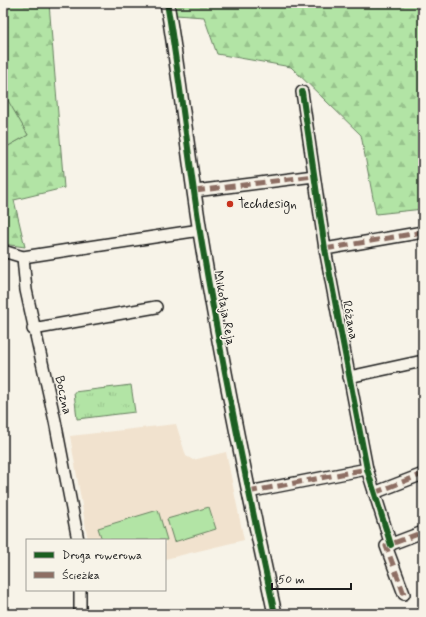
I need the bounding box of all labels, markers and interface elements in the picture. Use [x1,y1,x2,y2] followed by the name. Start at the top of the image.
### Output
[238,196,297,214] place label: Techdesign
[225,199,235,209] marker: Techdesign
[209,269,239,347] street label: Mikołaja Reja
[338,299,362,341] street label: Różana
[50,374,76,416] street label: Boczna
[26,539,166,591] legend
[62,548,142,564] text: Droga rowerowa
[272,565,351,591] scale bar
[62,568,100,584] text: Ścieżka
[278,572,305,588] text: 50 m

